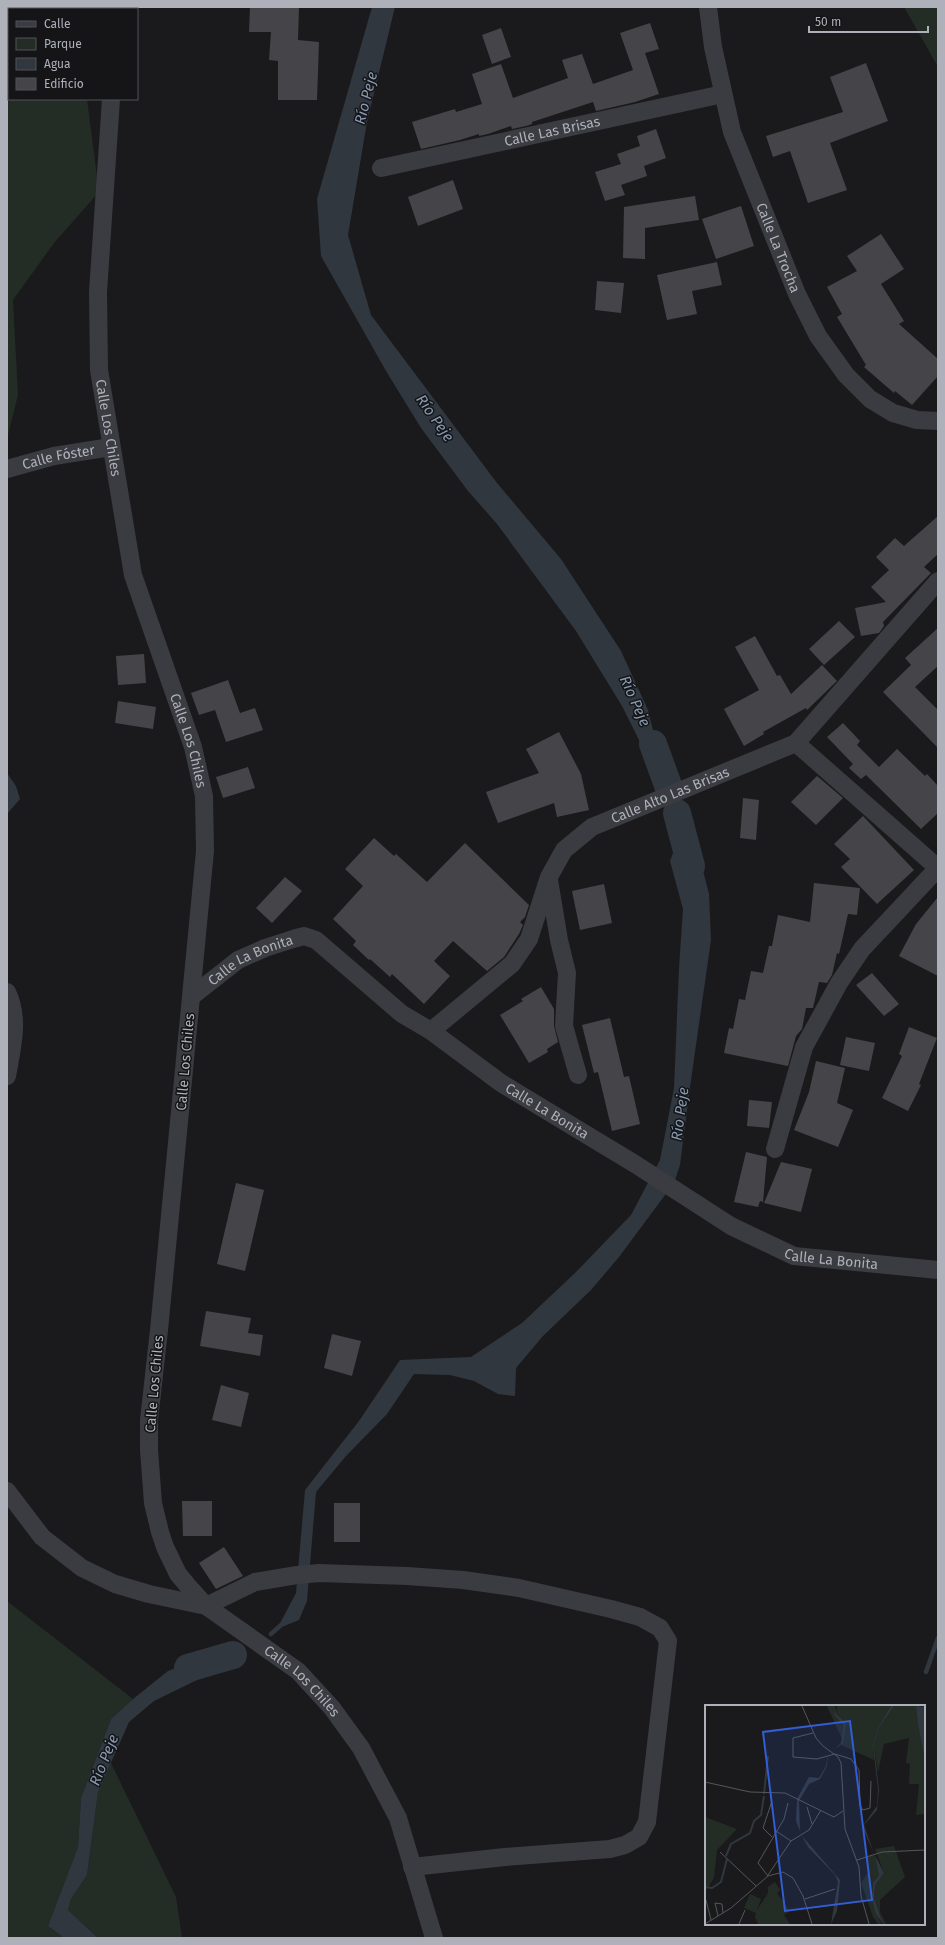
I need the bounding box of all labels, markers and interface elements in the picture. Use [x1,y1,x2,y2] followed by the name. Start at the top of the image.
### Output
[8,8,138,100] legend
[809,8,928,34] scale bar
[815,15,841,29] text: 50 m
[44,17,71,31] text: Calle
[44,37,82,51] text: Parque
[44,57,71,71] text: Agua
[351,70,381,126] water label: Río Peje
[44,77,84,91] text: Edificio
[503,113,602,150] street label: Calle Las Brisas
[752,200,804,295] street label: Calle La Trocha
[92,378,125,478] street label: Calle Los Chiles
[412,391,458,445] water label: Río Peje
[20,442,97,473] street label: Calle Fóster
[616,673,654,729] water label: Río Peje
[166,691,210,790] street label: Calle Los Chiles
[608,763,732,827] street label: Calle Alto Las Brisas
[205,932,295,989] street label: Calle La Bonita
[173,1012,198,1111] street label: Calle Los Chiles
[502,1080,592,1143] street label: Calle La Bonita
[667,1086,693,1142] water label: Río Peje
[781,1245,879,1273] street label: Calle La Bonita
[142,1334,167,1433] street label: Calle Los Chiles
[261,1642,344,1720] street label: Calle Los Chiles
[705,1705,925,1925] inset map
[86,1732,122,1788] water label: Río Peje

